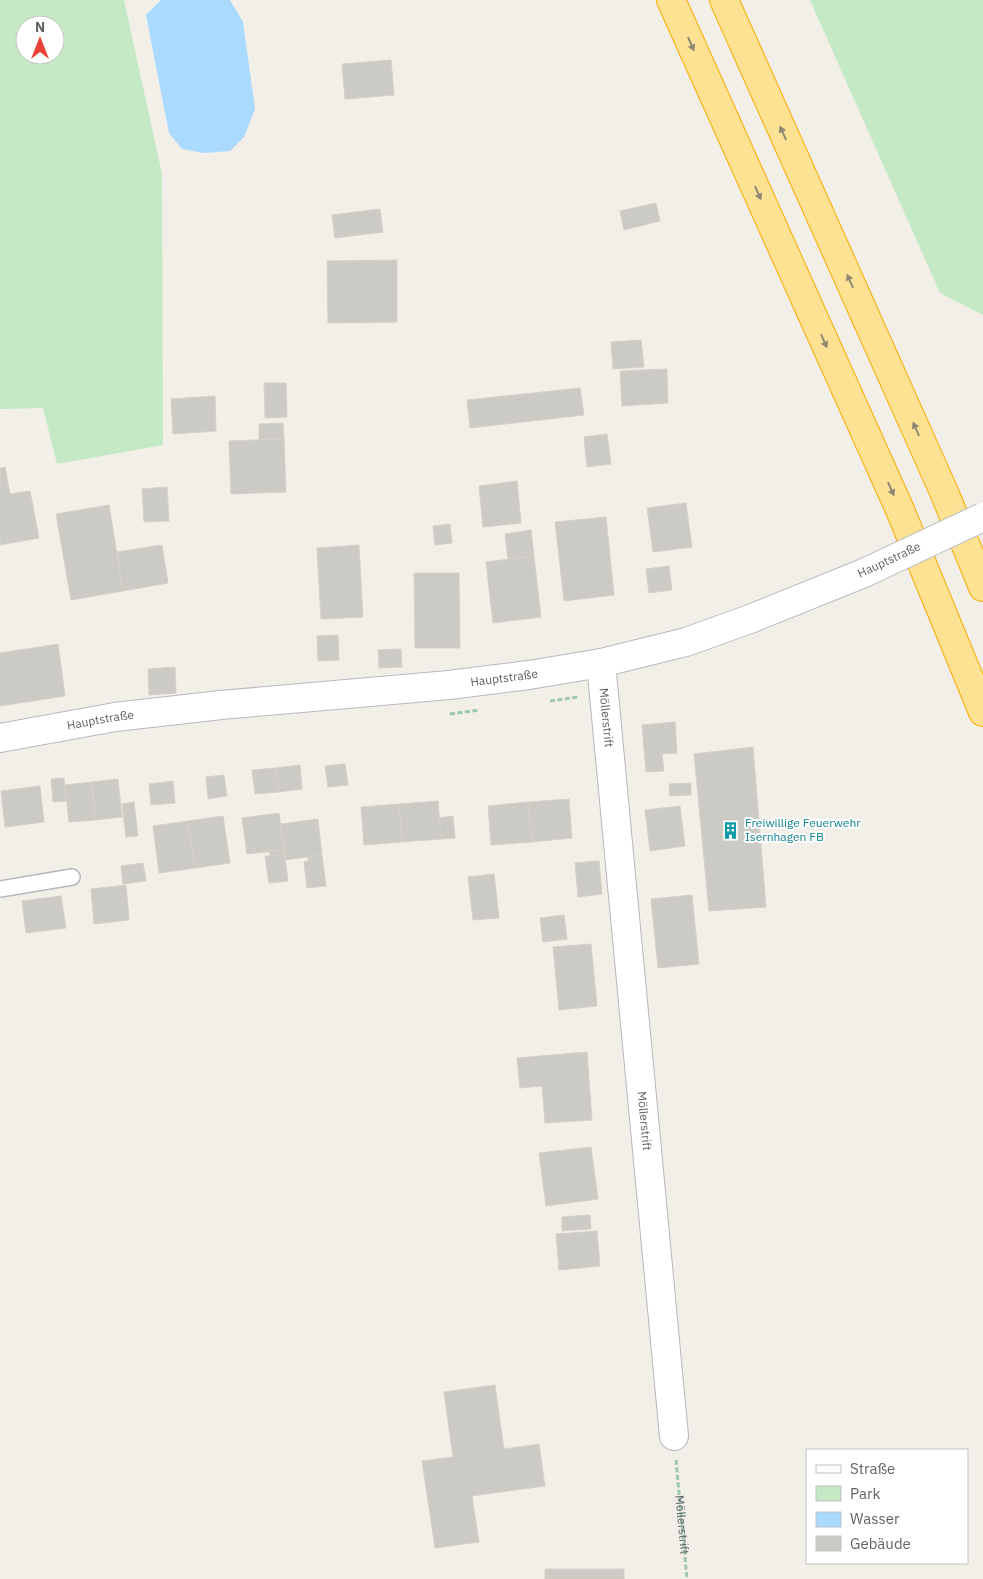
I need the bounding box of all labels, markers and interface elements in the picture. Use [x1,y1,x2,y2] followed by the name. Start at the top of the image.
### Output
[15,15,65,65] north arrow
[35,18,45,36] text: N
[687,37,696,52] one-way arrow
[779,126,787,140] one-way arrow
[754,186,762,200] one-way arrow
[845,274,853,288] one-way arrow
[821,334,829,348] one-way arrow
[912,422,920,436] one-way arrow
[887,482,895,496] one-way arrow
[855,538,923,581] street label: Hauptstraße
[469,666,539,689] street label: Hauptstraße
[596,687,617,748] street label: Möllerstrift
[66,707,135,733] street label: Hauptstraße
[745,815,861,844] place label: Freiwillige Feuerwehr Isernhagen FB
[721,820,741,840] building icon: Freiwillige Feuerwehr Isernhagen FB
[634,1091,655,1151] street label: Möllerstrift
[806,1449,968,1564] legend
[850,1459,895,1478] text: Straße
[850,1484,880,1503] text: Park
[672,1494,693,1555] street label: Möllerstrift
[850,1509,900,1528] text: Wasser
[850,1534,911,1553] text: Gebäude

